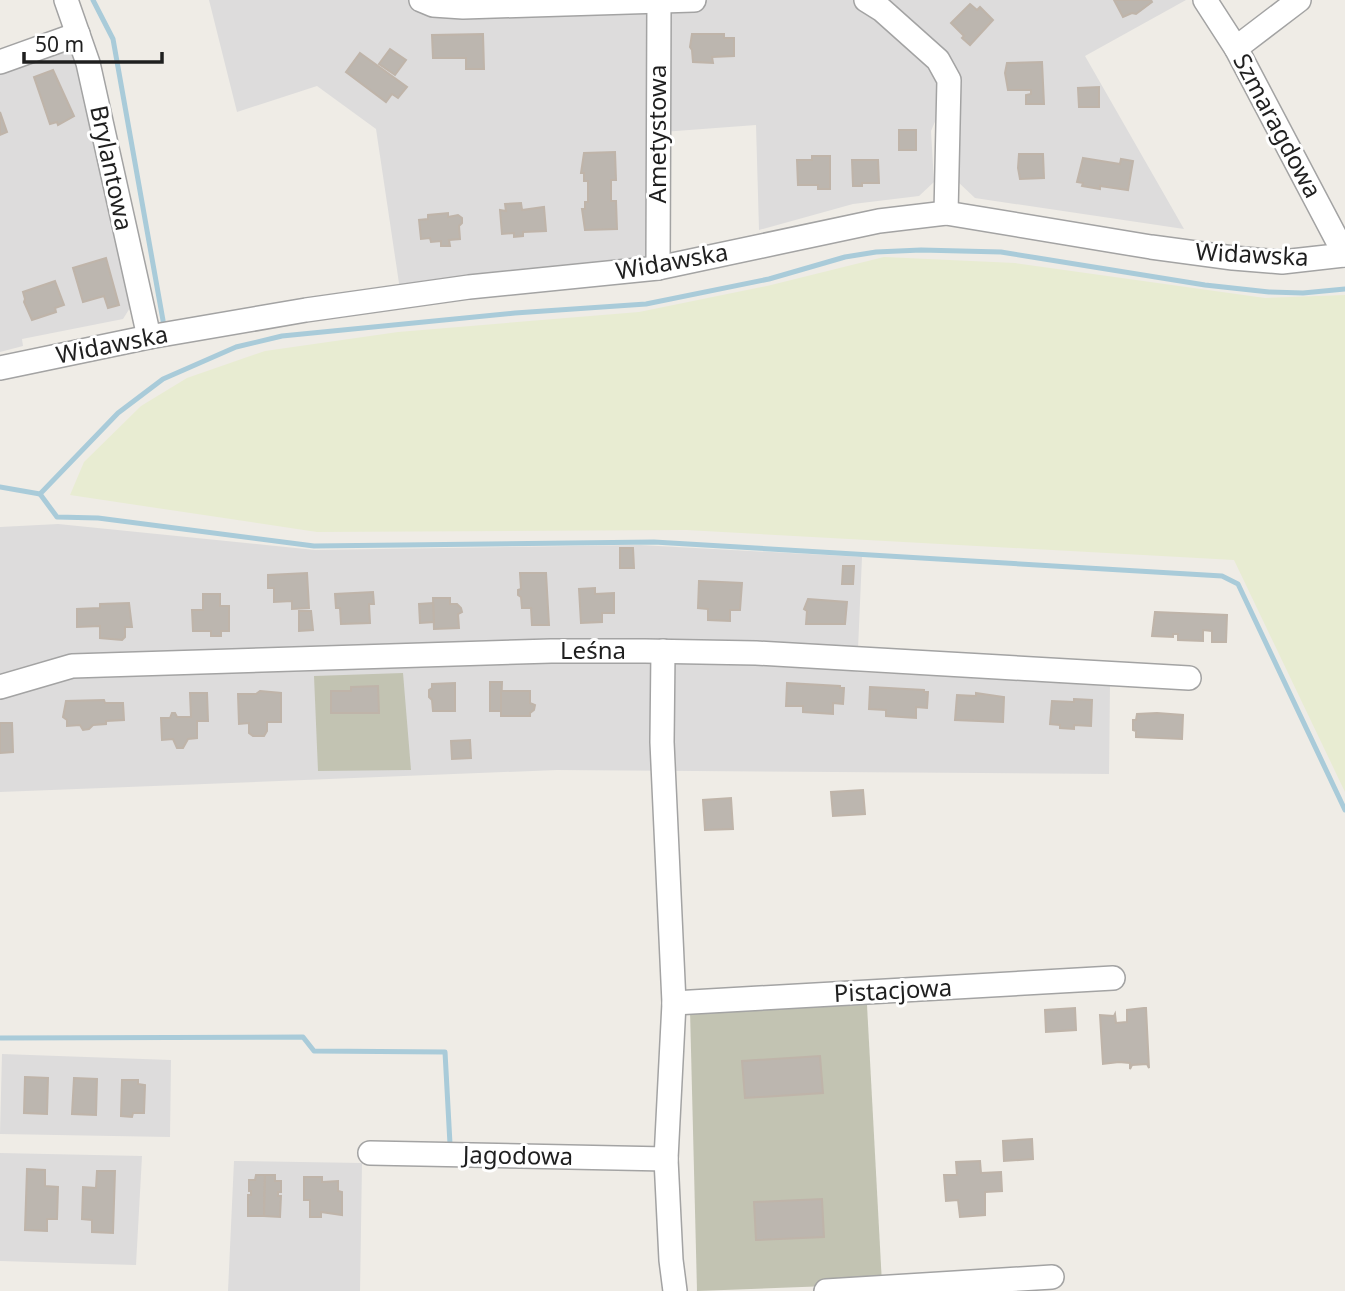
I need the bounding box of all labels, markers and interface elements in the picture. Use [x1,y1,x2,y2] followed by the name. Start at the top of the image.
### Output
[24,21,163,65] scale bar
[35,30,84,58] text: 50 m
[1226,47,1330,203] street label: Szmaragdowa
[640,65,673,203] street label: Ametystowa
[83,102,142,233] street label: Brylantowa
[613,234,730,287] street label: Widawska
[1195,234,1310,273] street label: Widawska
[53,317,171,371] street label: Widawska
[560,633,626,666] street label: Leśna
[833,970,953,1009] street label: Pistacjowa
[461,1137,574,1172] street label: Jagodowa

